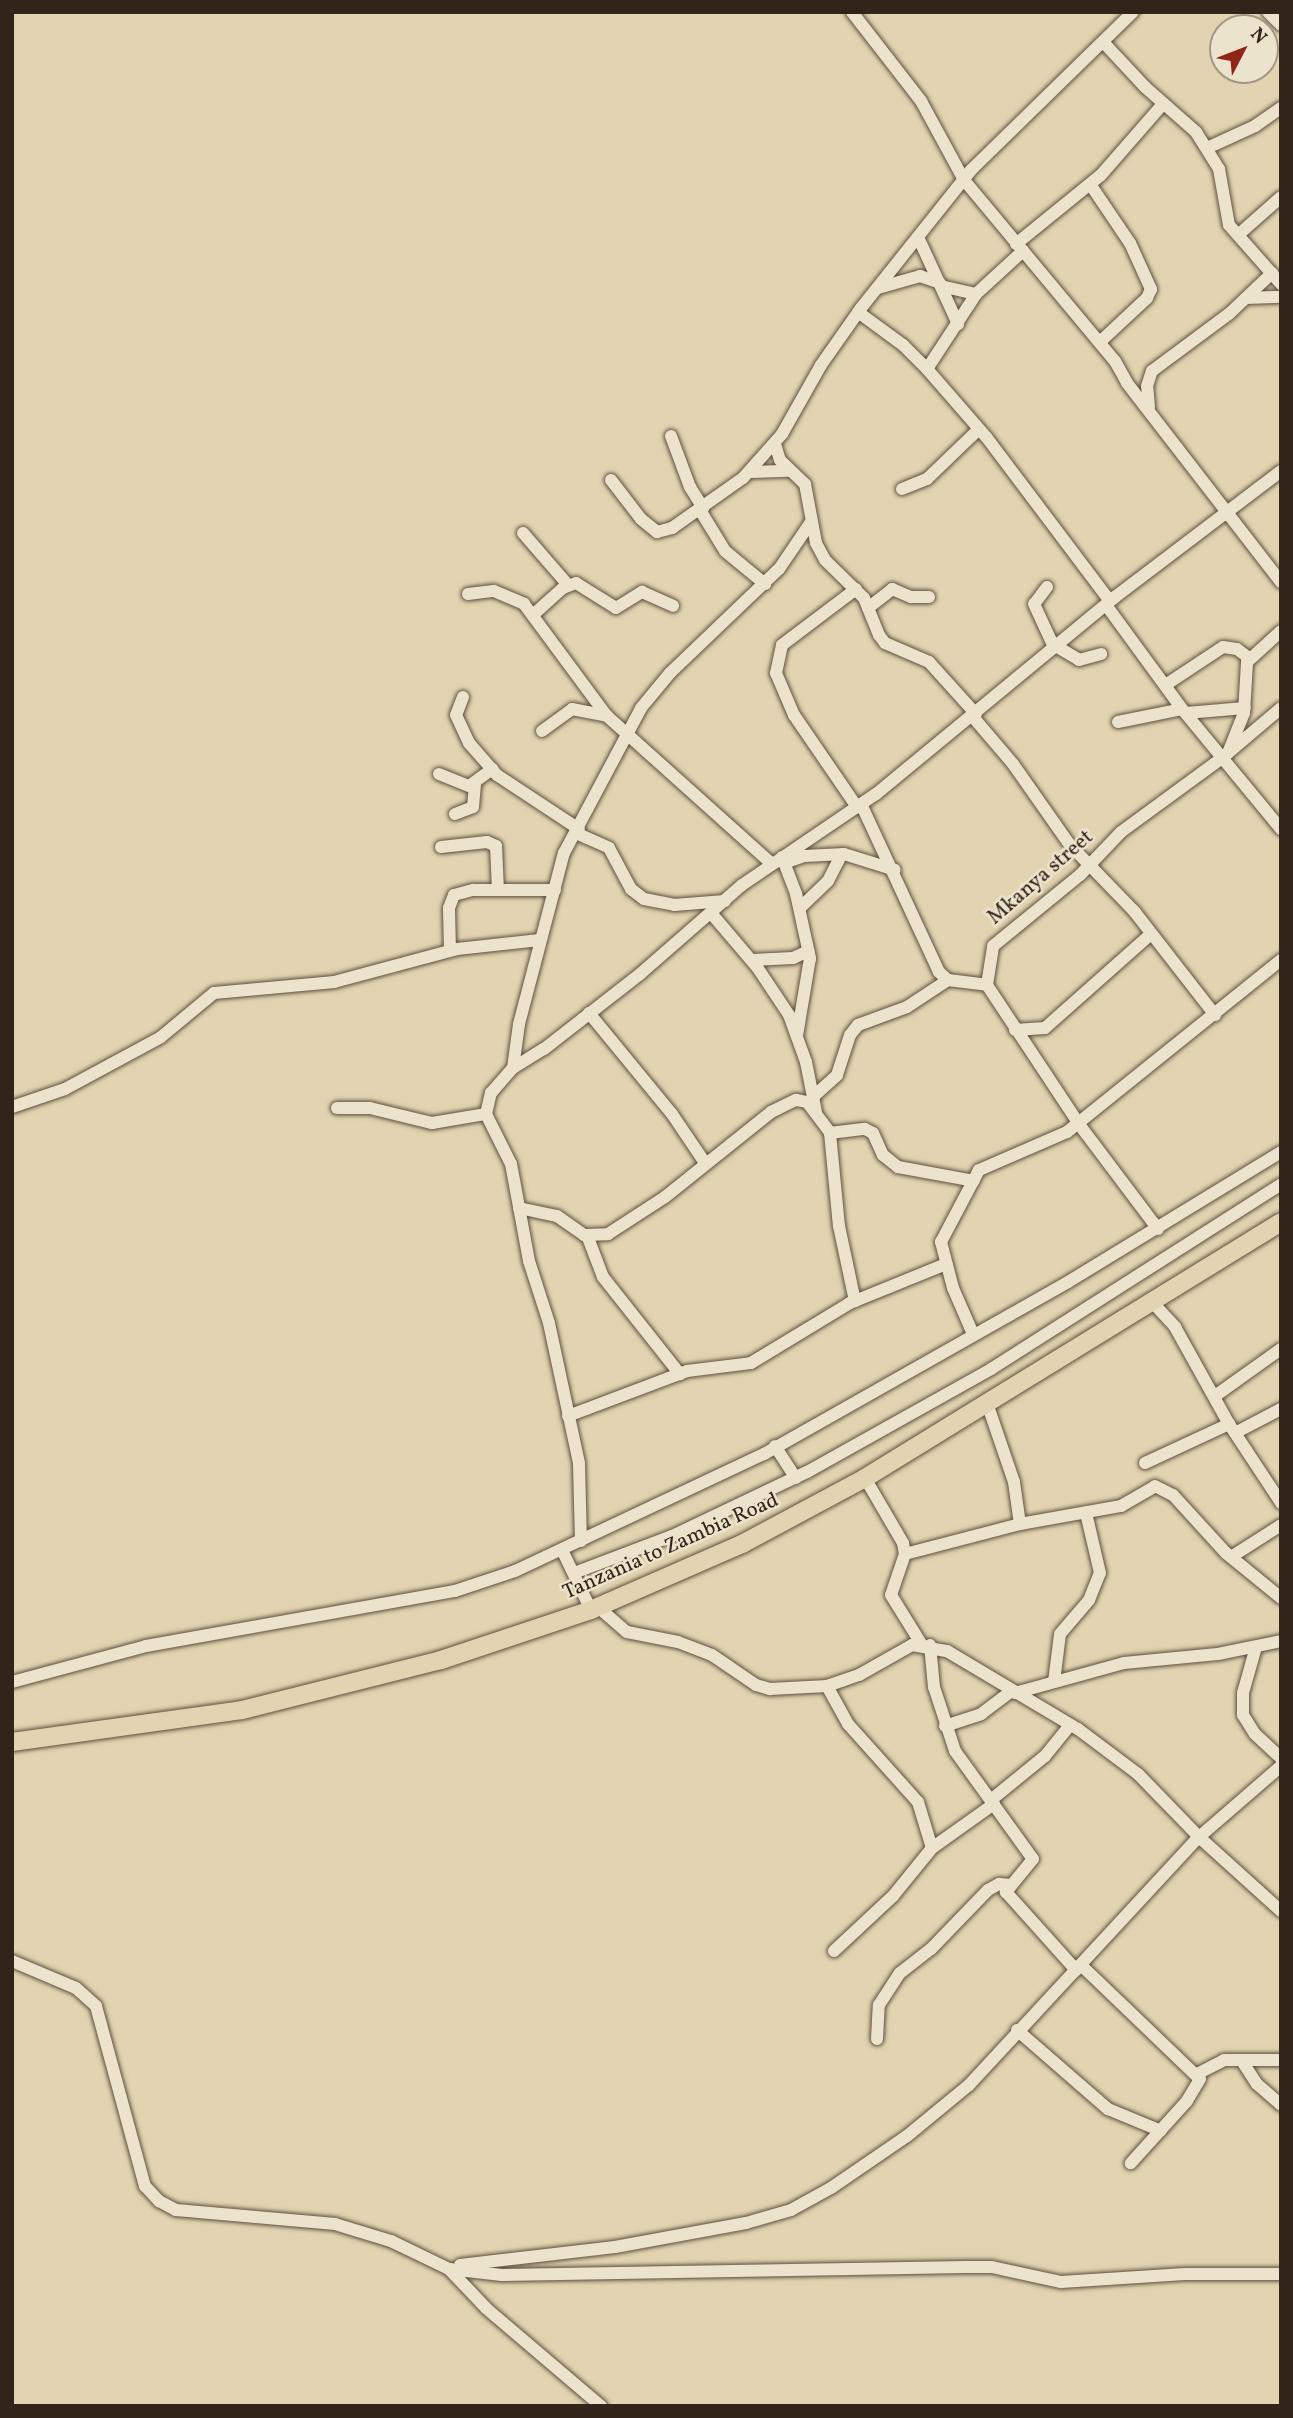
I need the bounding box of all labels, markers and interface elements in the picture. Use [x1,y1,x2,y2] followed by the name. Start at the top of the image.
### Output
[1209,14,1279,84] north arrow
[1244,22,1272,50] text: N
[983,825,1099,931] street label: Mkanya street
[559,1488,783,1606] street label: Tanzania to Zambia Road

